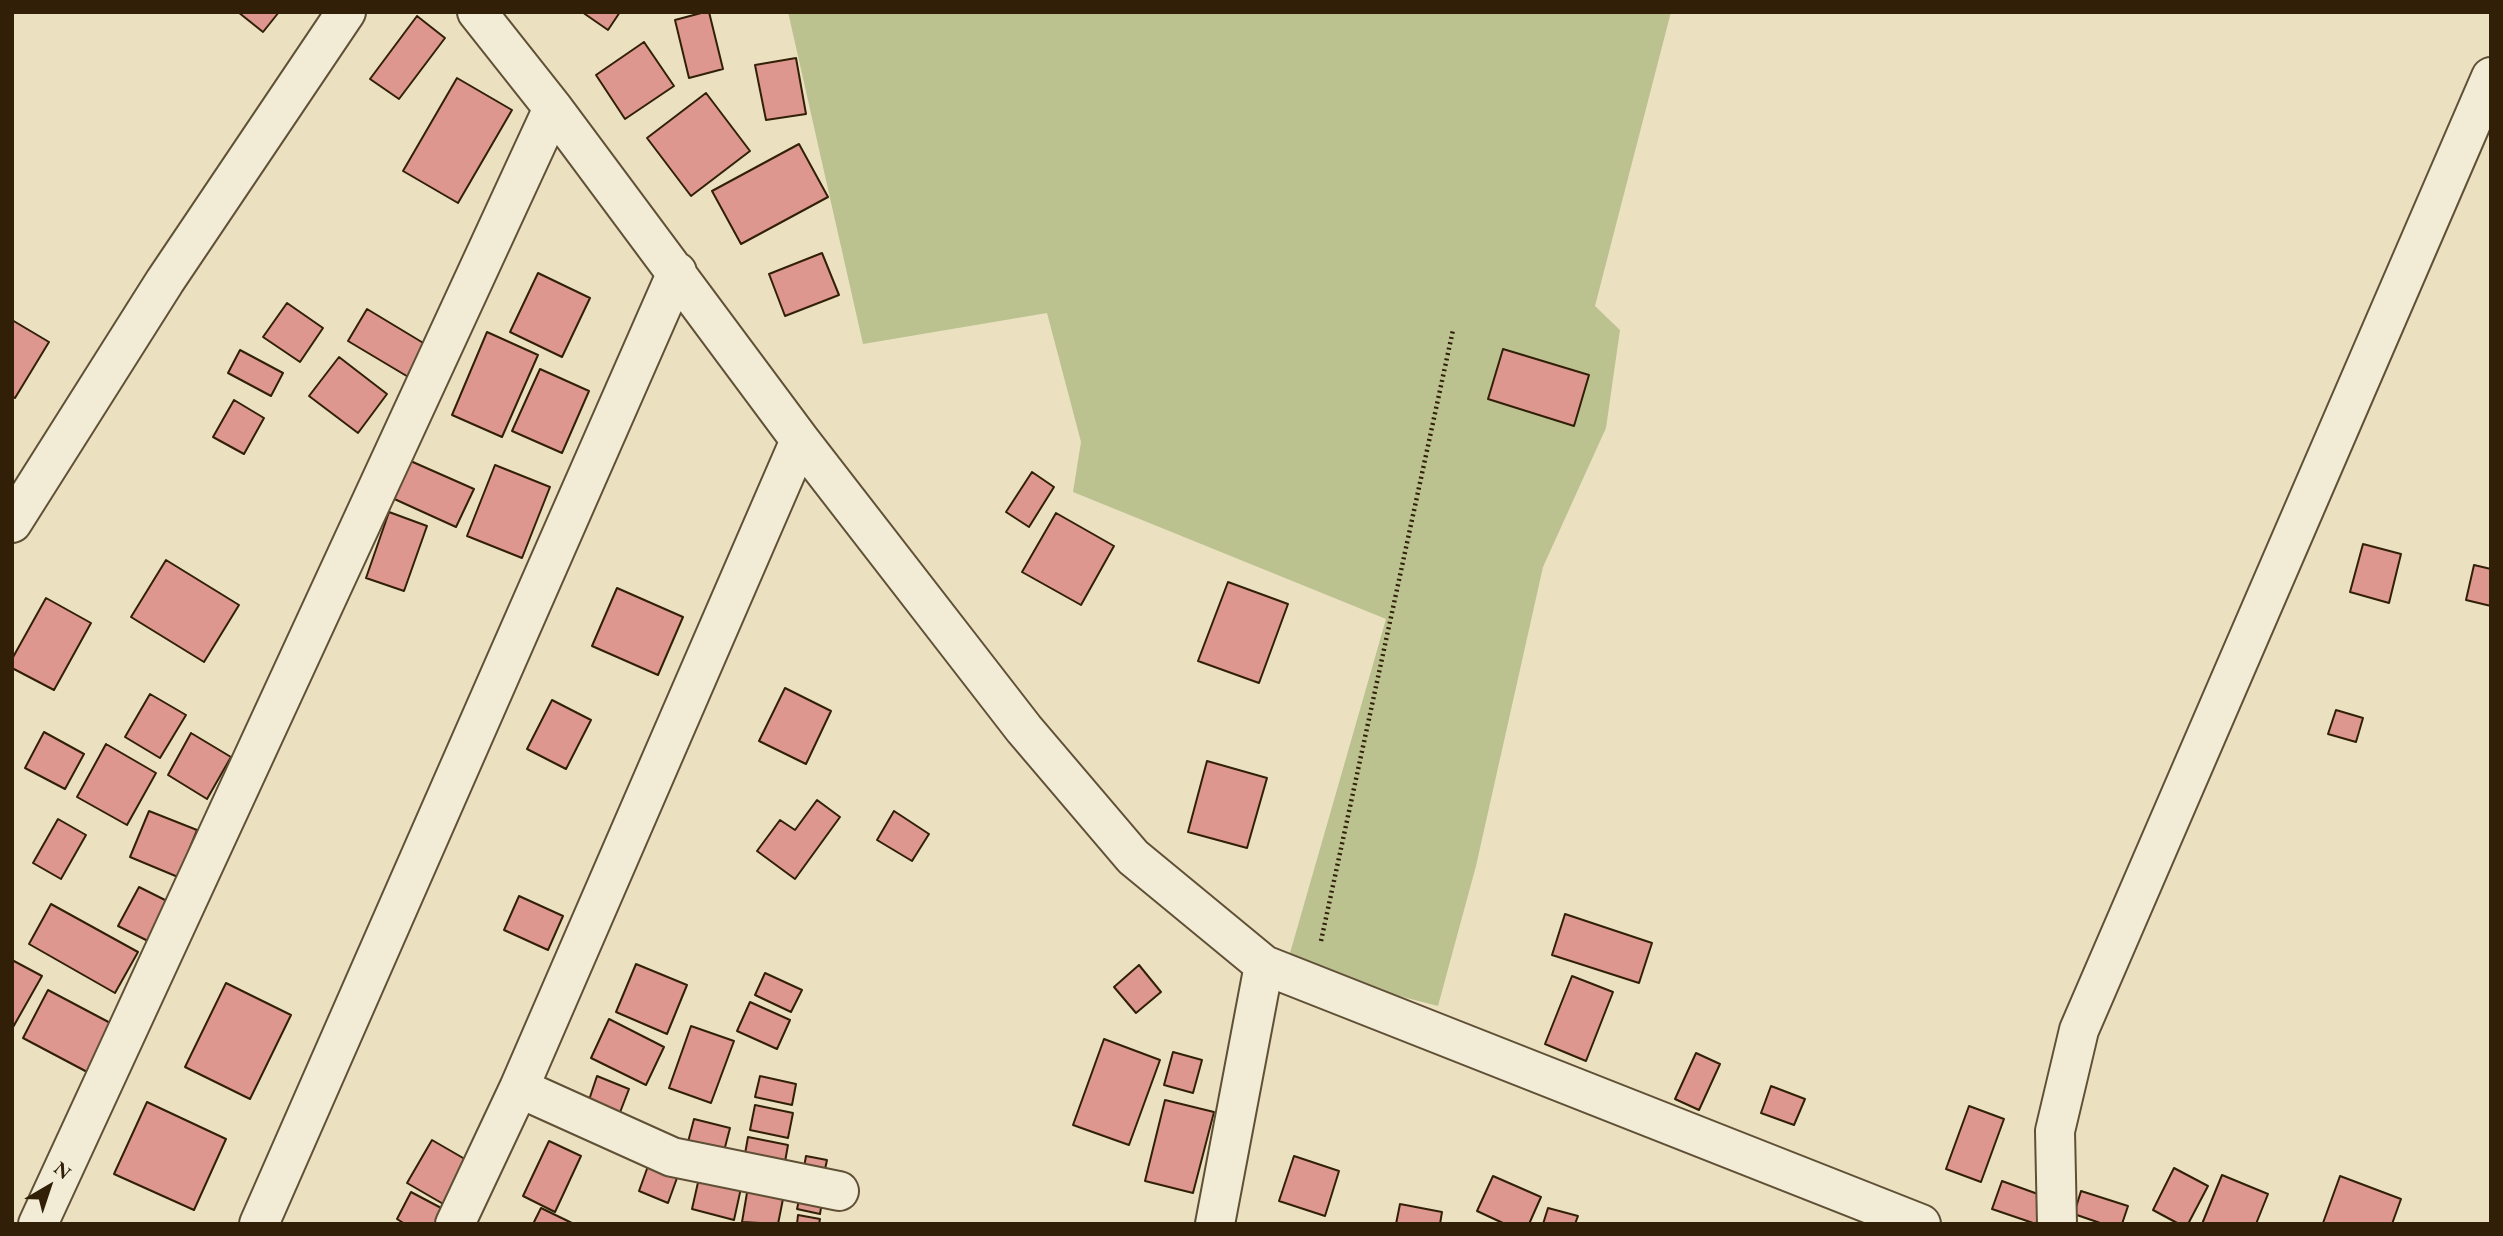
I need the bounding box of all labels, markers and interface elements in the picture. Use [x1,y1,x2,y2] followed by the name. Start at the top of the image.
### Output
[14,1152,84,1222] north arrow
[49,1156,76,1185] text: N

